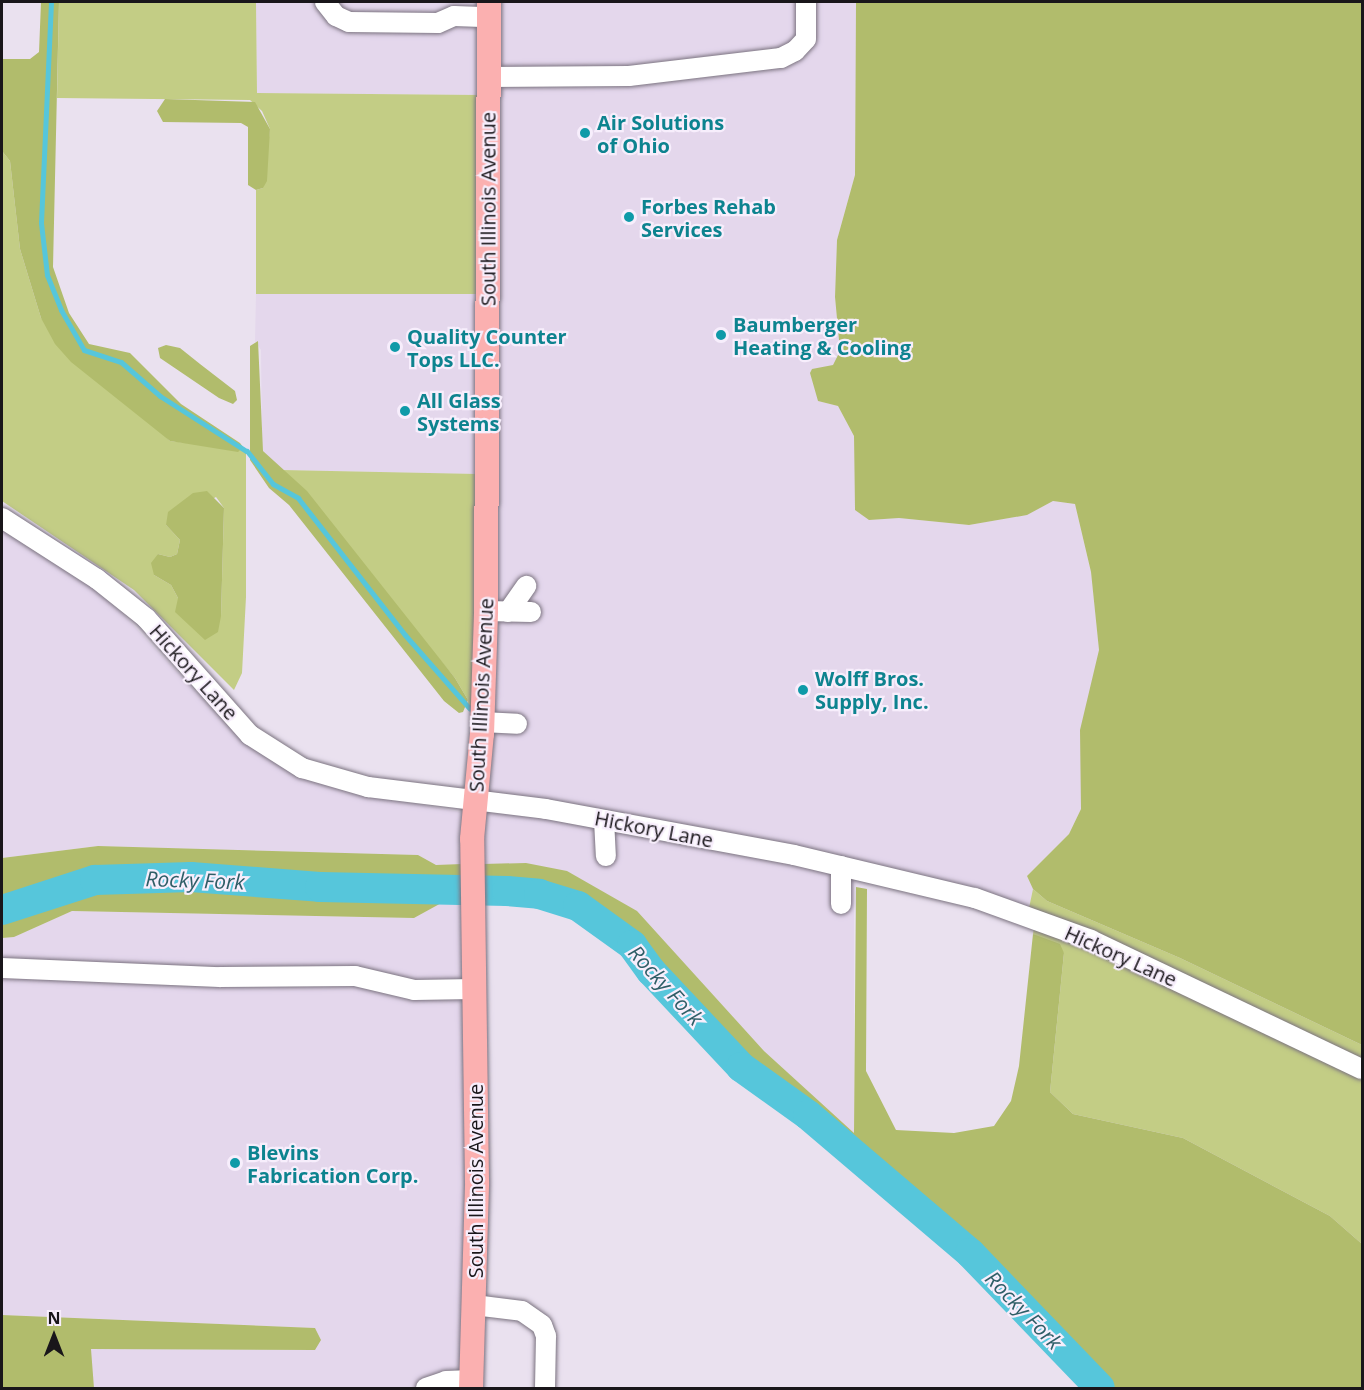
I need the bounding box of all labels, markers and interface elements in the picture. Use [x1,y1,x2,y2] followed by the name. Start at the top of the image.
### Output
[597,110,724,157] place label: Air Solutions of Ohio
[476,112,500,306] street label: South Illinois Avenue
[578,126,592,140] marker: Air Solutions of Ohio
[641,194,776,241] place label: Forbes Rehab Services
[622,210,636,224] marker: Forbes Rehab Services
[733,312,911,359] place label: Baumberger Heating & Cooling
[407,324,567,371] place label: Quality Counter Tops LLC.
[714,328,728,342] marker: Baumberger Heating & Cooling
[388,340,402,354] marker: Quality Counter Tops LLC.
[417,388,501,435] place label: All Glass Systems
[398,404,412,418] marker: All Glass Systems
[464,597,498,793] street label: South Illinois Avenue
[145,619,243,725] street label: Hickory Lane
[815,666,929,713] place label: Wolff Bros. Supply, Inc.
[796,683,810,697] marker: Wolff Bros. Supply, Inc.
[593,806,715,852] street label: Hickory Lane
[145,866,245,894] water label: Rocky Fork
[1061,921,1181,991] street label: Hickory Lane
[623,940,709,1030] water label: Rocky Fork
[463,1084,487,1278] street label: South Illinois Avenue
[247,1140,418,1187] place label: Blevins Fabrication Corp.
[228,1156,242,1170] marker: Blevins Fabrication Corp.
[980,1266,1068,1354] water label: Rocky Fork
[24,1306,84,1366] north arrow
[47,1307,61,1329] text: N

